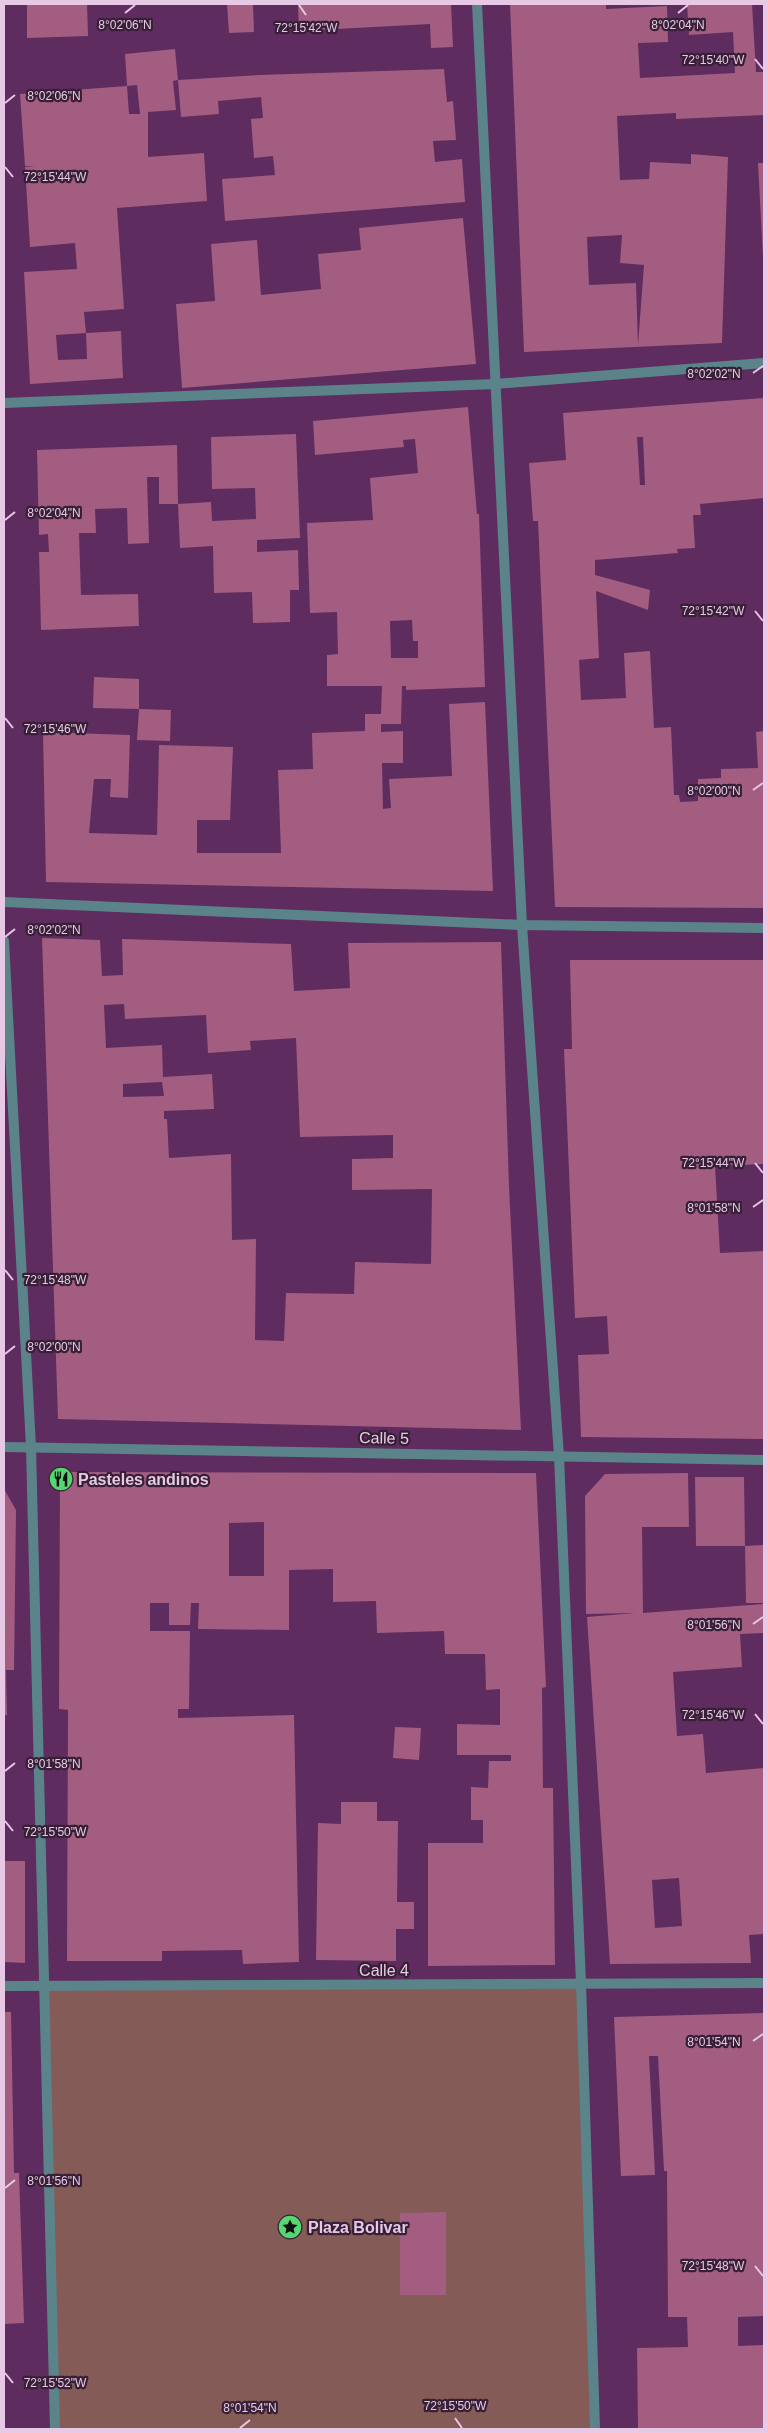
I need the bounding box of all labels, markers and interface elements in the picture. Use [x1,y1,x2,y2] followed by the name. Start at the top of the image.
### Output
[98,18,152,32] text: 8°02'06"N
[651,18,705,32] text: 8°02'04"N
[275,21,338,35] text: 72°15'42"W
[682,53,745,67] text: 72°15'40"W
[27,89,81,103] text: 8°02'06"N
[24,170,87,184] text: 72°15'44"W
[687,367,741,381] text: 8°02'02"N
[27,506,81,520] text: 8°02'04"N
[682,604,745,618] text: 72°15'42"W
[24,722,87,736] text: 72°15'46"W
[687,784,741,798] text: 8°02'00"N
[27,923,81,937] text: 8°02'02"N
[682,1156,745,1170] text: 72°15'44"W
[687,1201,741,1215] text: 8°01'58"N
[24,1273,87,1287] text: 72°15'48"W
[27,1340,81,1354] text: 8°02'00"N
[359,1429,409,1447] street label: Calle 5
[48,1466,74,1492] restaurant icon: Pasteles andinos
[78,1471,209,1488] place label: Pasteles andinos
[687,1618,741,1632] text: 8°01'56"N
[682,1708,745,1722] text: 72°15'46"W
[27,1757,81,1771] text: 8°01'58"N
[24,1825,87,1839] text: 72°15'50"W
[359,1962,409,1979] street label: Calle 4
[687,2035,741,2049] text: 8°01'54"N
[27,2174,81,2188] text: 8°01'56"N
[277,2214,303,2240] place icon: Plaza Bolivar
[308,2219,408,2236] place label: Plaza Bolivar
[682,2259,745,2273] text: 72°15'48"W
[24,2376,87,2390] text: 72°15'52"W
[424,2399,487,2413] text: 72°15'50"W
[223,2401,277,2415] text: 8°01'54"N

